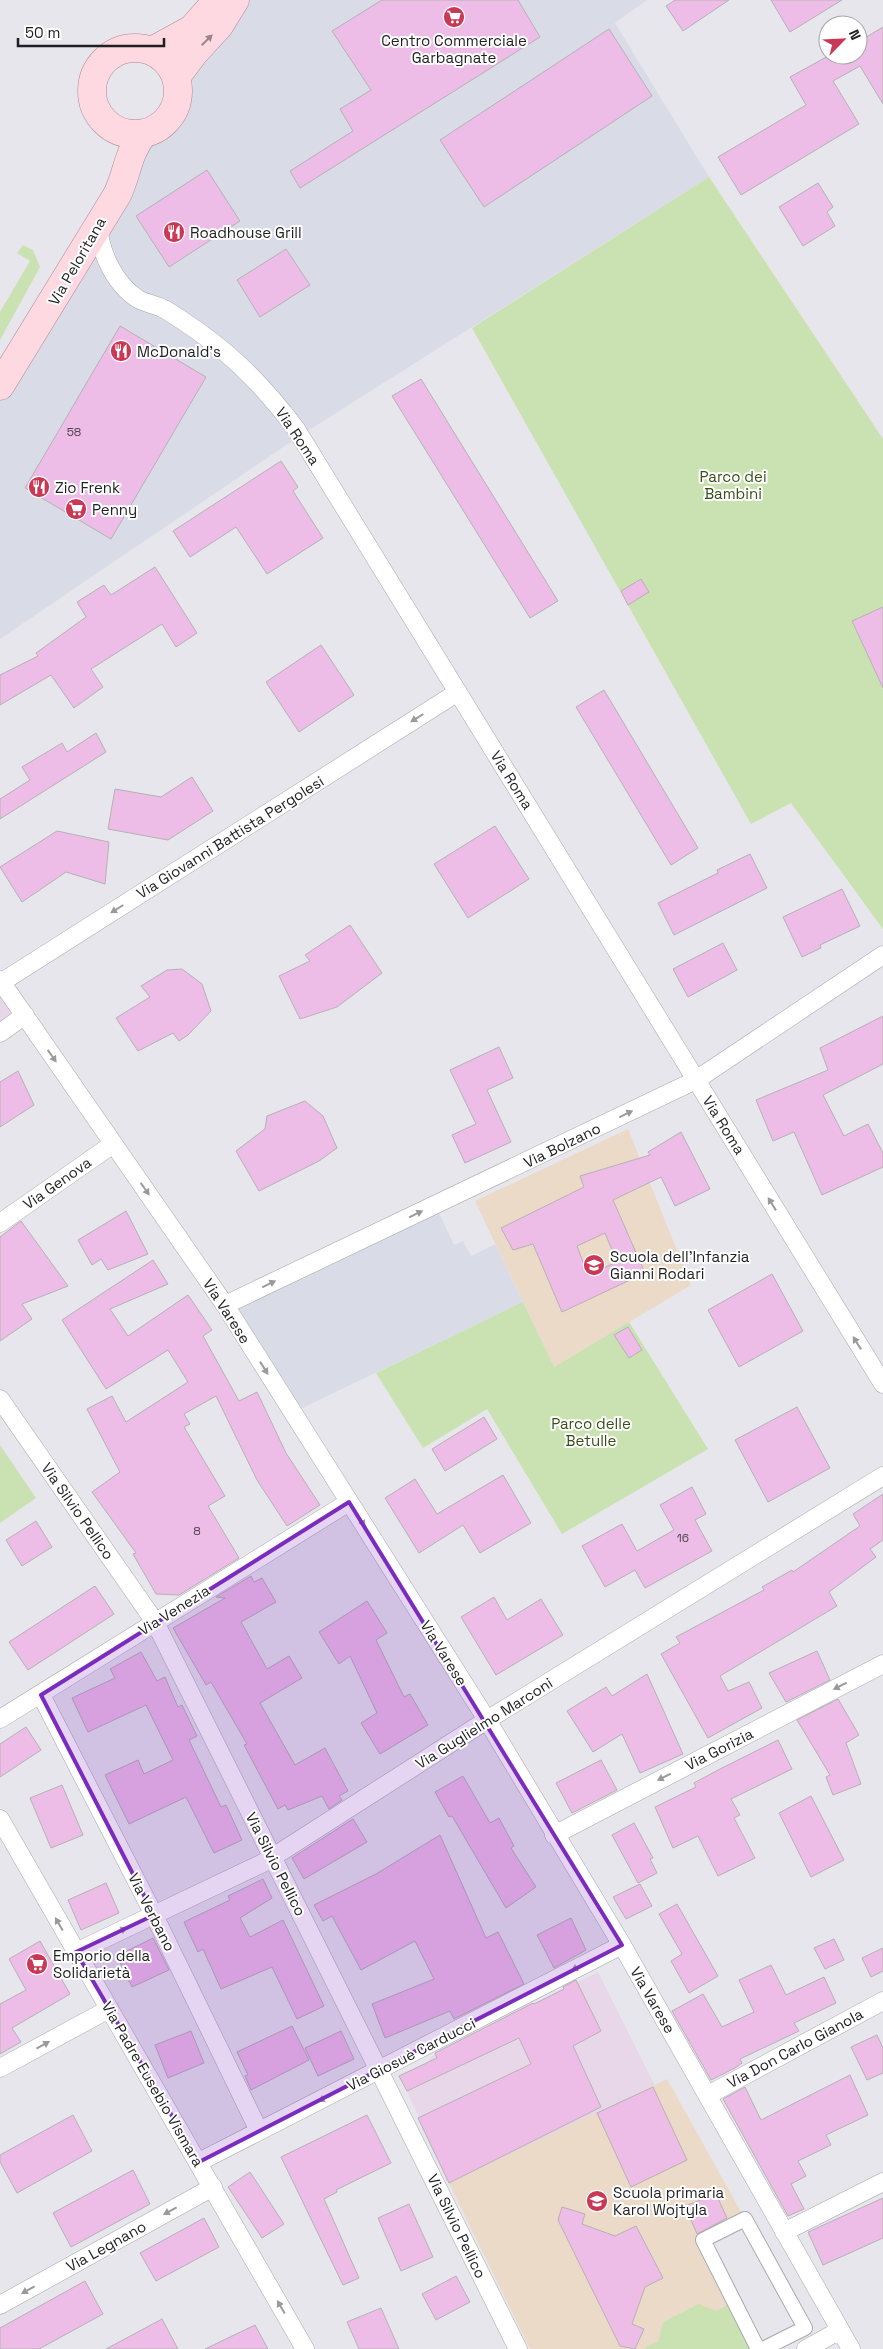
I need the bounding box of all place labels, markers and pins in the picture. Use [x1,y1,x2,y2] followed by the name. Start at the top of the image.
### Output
[442,5,466,29] supermarket icon: Centro Commerciale Garbagnate
[381,31,527,67] place label: Centro Commerciale Garbagnate
[162,220,186,244] restaurant icon: Roadhouse Grill
[190,223,302,242] place label: Roadhouse Grill
[109,339,133,363] restaurant icon: McDonald's
[137,342,221,361] place label: McDonald's
[27,475,51,499] restaurant icon: Zio Frenk
[55,478,120,497] place label: Zio Frenk
[64,497,88,521] supermarket icon: Penny
[92,500,137,519] place label: Penny
[610,1247,750,1283] place label: Scuola dell'Infanzia Gianni Rodari
[582,1253,606,1277] school or university icon: Scuola dell'Infanzia Gianni Rodari
[53,1946,151,1982] place label: Emporio della Solidarietà
[25,1952,49,1976] supermarket icon: Emporio della Solidarietà
[613,2183,725,2219] place label: Scuola primaria Karol Wojtyla
[585,2189,609,2213] school or university icon: Scuola primaria Karol Wojtyla

